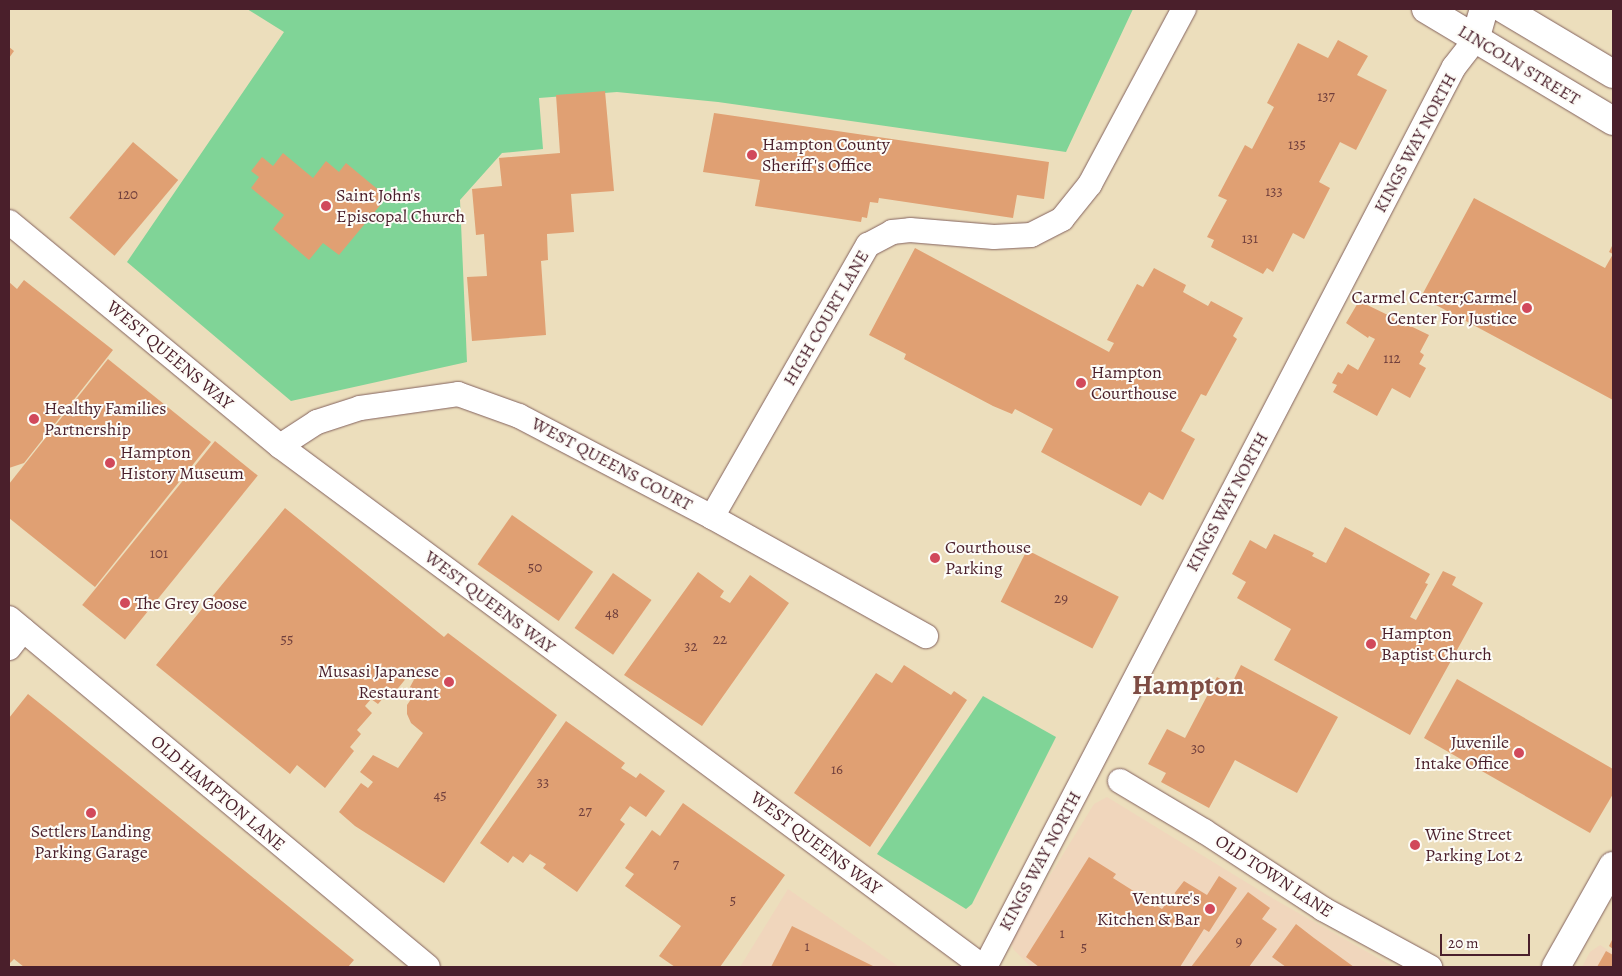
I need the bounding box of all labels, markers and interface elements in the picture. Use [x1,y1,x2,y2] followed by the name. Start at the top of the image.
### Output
[1454,20,1584,110] street label: LINCOLN STREET
[1369,70,1461,216] street label: KINGS WAY NORTH
[1317,88,1335,106] house number: 137
[762,134,890,176] place label: Hampton County Sheriff's Office
[1288,136,1306,154] house number: 135
[746,149,758,161] marker: Hampton County Sheriff's Office
[1265,183,1283,201] house number: 133
[336,185,465,228] place label: Saint John's Episcopal Church
[118,186,138,204] house number: 120
[320,200,332,212] marker: Saint John's Episcopal Church
[1242,230,1258,248] house number: 131
[778,246,874,390] street label: HIGH COURT LANE
[1351,287,1517,330] place label: Carmel Center;Carmel Center For Justice
[103,296,237,414] street label: WEST QUEENS WAY
[1521,302,1533,314] marker: Carmel Center;Carmel Center For Justice
[1383,350,1401,368] house number: 112
[1091,362,1177,404] place label: Hampton Courthouse
[1075,377,1087,389] marker: Hampton Courthouse
[44,398,167,440] place label: Healthy Families Partnership
[528,412,696,516] street label: WEST QUEENS COURT
[28,413,40,425] marker: Healthy Families Partnership
[1181,429,1273,575] street label: KINGS WAY NORTH
[120,442,244,484] place label: Hampton History Museum
[104,457,116,469] marker: Hampton History Museum
[945,537,1031,580] place label: Courthouse Parking
[150,545,168,563] house number: 101
[420,546,560,658] street label: WEST QUEENS WAY
[929,552,941,564] marker: Courthouse Parking
[528,559,542,577] house number: 50
[1054,590,1068,608] house number: 29
[135,592,247,614] place label: The Grey Goose
[119,597,131,609] marker: The Grey Goose
[605,605,619,623] house number: 48
[1381,623,1492,666] place label: Hampton Baptist Church
[281,631,293,649] house number: 55
[713,631,727,649] house number: 22
[684,638,698,656] house number: 32
[1365,638,1377,650] marker: Hampton Baptist Church
[318,661,439,704] place label: Musasi Japanese Restaurant
[1132,668,1244,702] district label: Hampton
[443,676,455,688] marker: Musasi Japanese Restaurant
[146,730,290,856] street label: OLD HAMPTON LANE
[1414,732,1509,774] place label: Juvenile Intake Office
[1191,740,1205,758] house number: 30
[1513,747,1525,759] marker: Juvenile Intake Office
[831,761,843,779] house number: 16
[537,774,549,792] house number: 33
[433,787,447,805] house number: 45
[746,787,886,899] street label: WEST QUEENS WAY
[994,788,1086,934] street label: KINGS WAY NORTH
[578,803,592,821] house number: 27
[85,807,97,819] marker: Settlers Landing Parking Garage
[31,821,151,864] place label: Settlers Landing Parking Garage
[1425,824,1522,866] place label: Wine Street Parking Lot 2
[1211,830,1337,922] street label: OLD TOWN LANE
[1409,839,1421,851] marker: Wine Street Parking Lot 2
[673,856,679,874] house number: 7
[1097,888,1200,931] place label: Venture's Kitchen & Bar
[730,892,736,910] house number: 5
[1204,903,1216,915] marker: Venture's Kitchen & Bar
[1442,924,1532,956] scale bar
[1059,925,1065,943] house number: 1
[1236,933,1242,951] house number: 9
[1448,933,1479,953] text: 20 m
[804,938,810,956] house number: 1
[1081,939,1087,957] house number: 5

